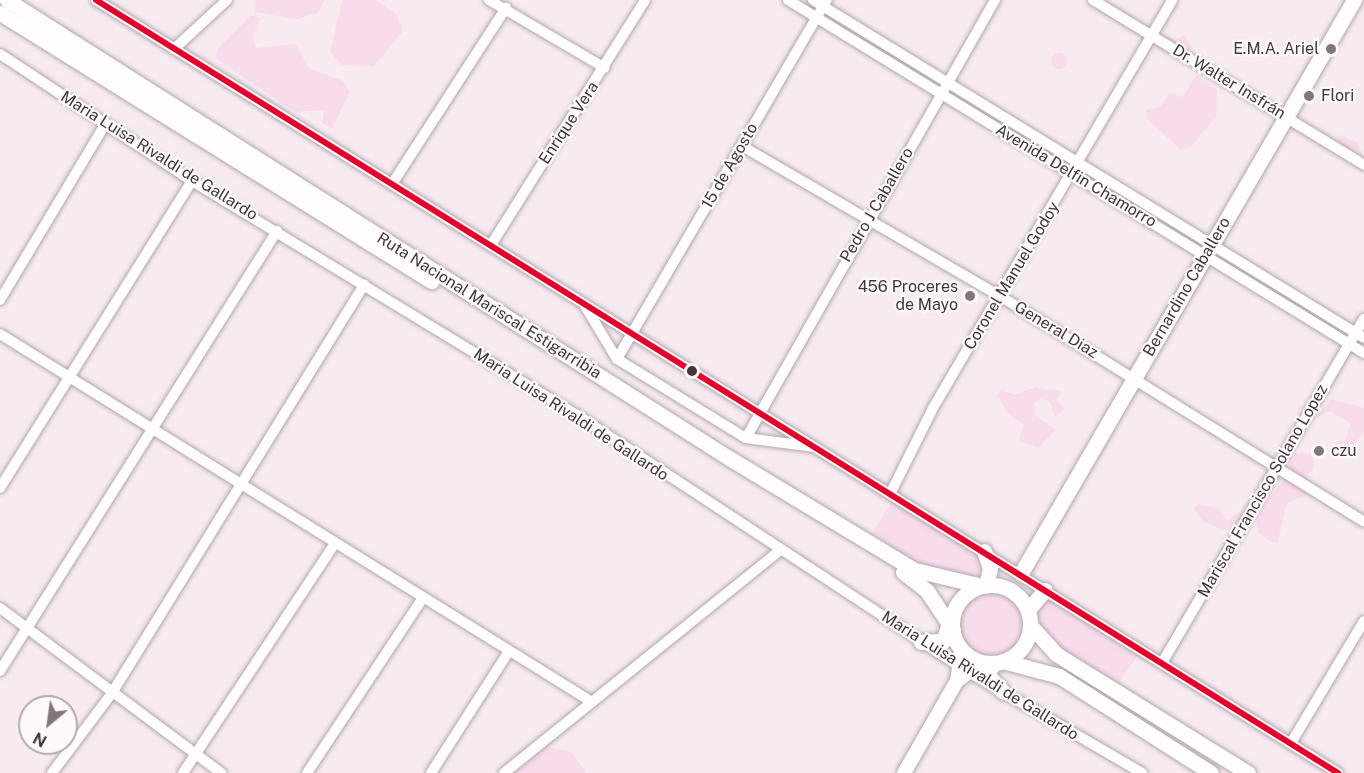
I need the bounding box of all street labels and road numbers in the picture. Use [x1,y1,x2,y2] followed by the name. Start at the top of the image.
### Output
[1169,41,1289,123] street label: Dr. Walter Insfrán
[535,78,603,168] street label: Enrique Vera
[57,87,261,225] street label: Maria Luisa Rivaldi de Gallardo
[698,120,762,212] street label: 15 de Agosto
[992,120,1160,232] street label: Avenida Delfin Chamorro
[836,144,918,266] street label: Pedro J Caballero
[960,198,1064,354] street label: Coronel Manuel Godoy
[1139,214,1235,360] street label: Bernardino Caballero
[373,229,605,383] street label: Ruta Nacional Mariscal Estigarribia
[1011,298,1101,362] street label: General Diaz
[470,345,672,485] street label: Maria Luisa Rivaldi de Gallardo
[1194,381,1332,601] street label: Mariscal Francisco Solano Lopez
[878,607,1082,745] street label: Maria Luisa Rivaldi de Gallardo

